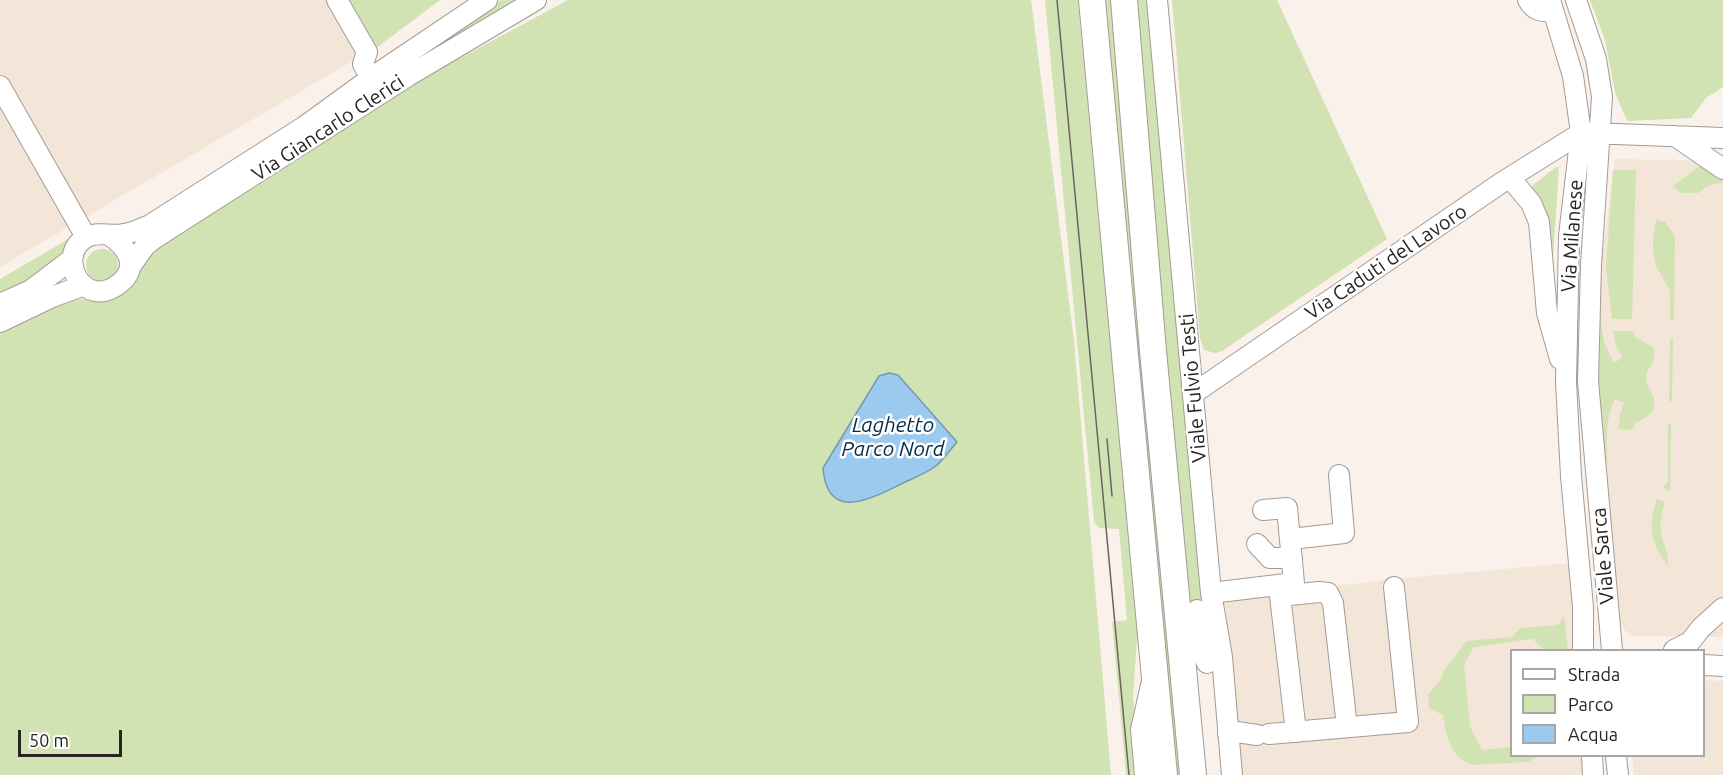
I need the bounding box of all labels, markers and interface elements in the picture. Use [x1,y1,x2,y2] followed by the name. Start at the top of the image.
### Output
[247,70,409,186] street label: Via Giancarlo Clerici
[1556,179,1588,293] street label: Via Milanese
[1301,199,1471,325] street label: Via Caduti del Lavoro
[1175,312,1211,464] street label: Viale Fulvio Testi
[842,412,944,462] water label: Laghetto Parco Nord
[1587,507,1619,605] street label: Viale Sarca
[1510,649,1705,757] legend
[1568,664,1620,684] text: Strada
[1568,694,1614,714] text: Parco
[21,718,124,756] scale bar
[1568,724,1618,744] text: Acqua
[29,730,69,750] text: 50 m

